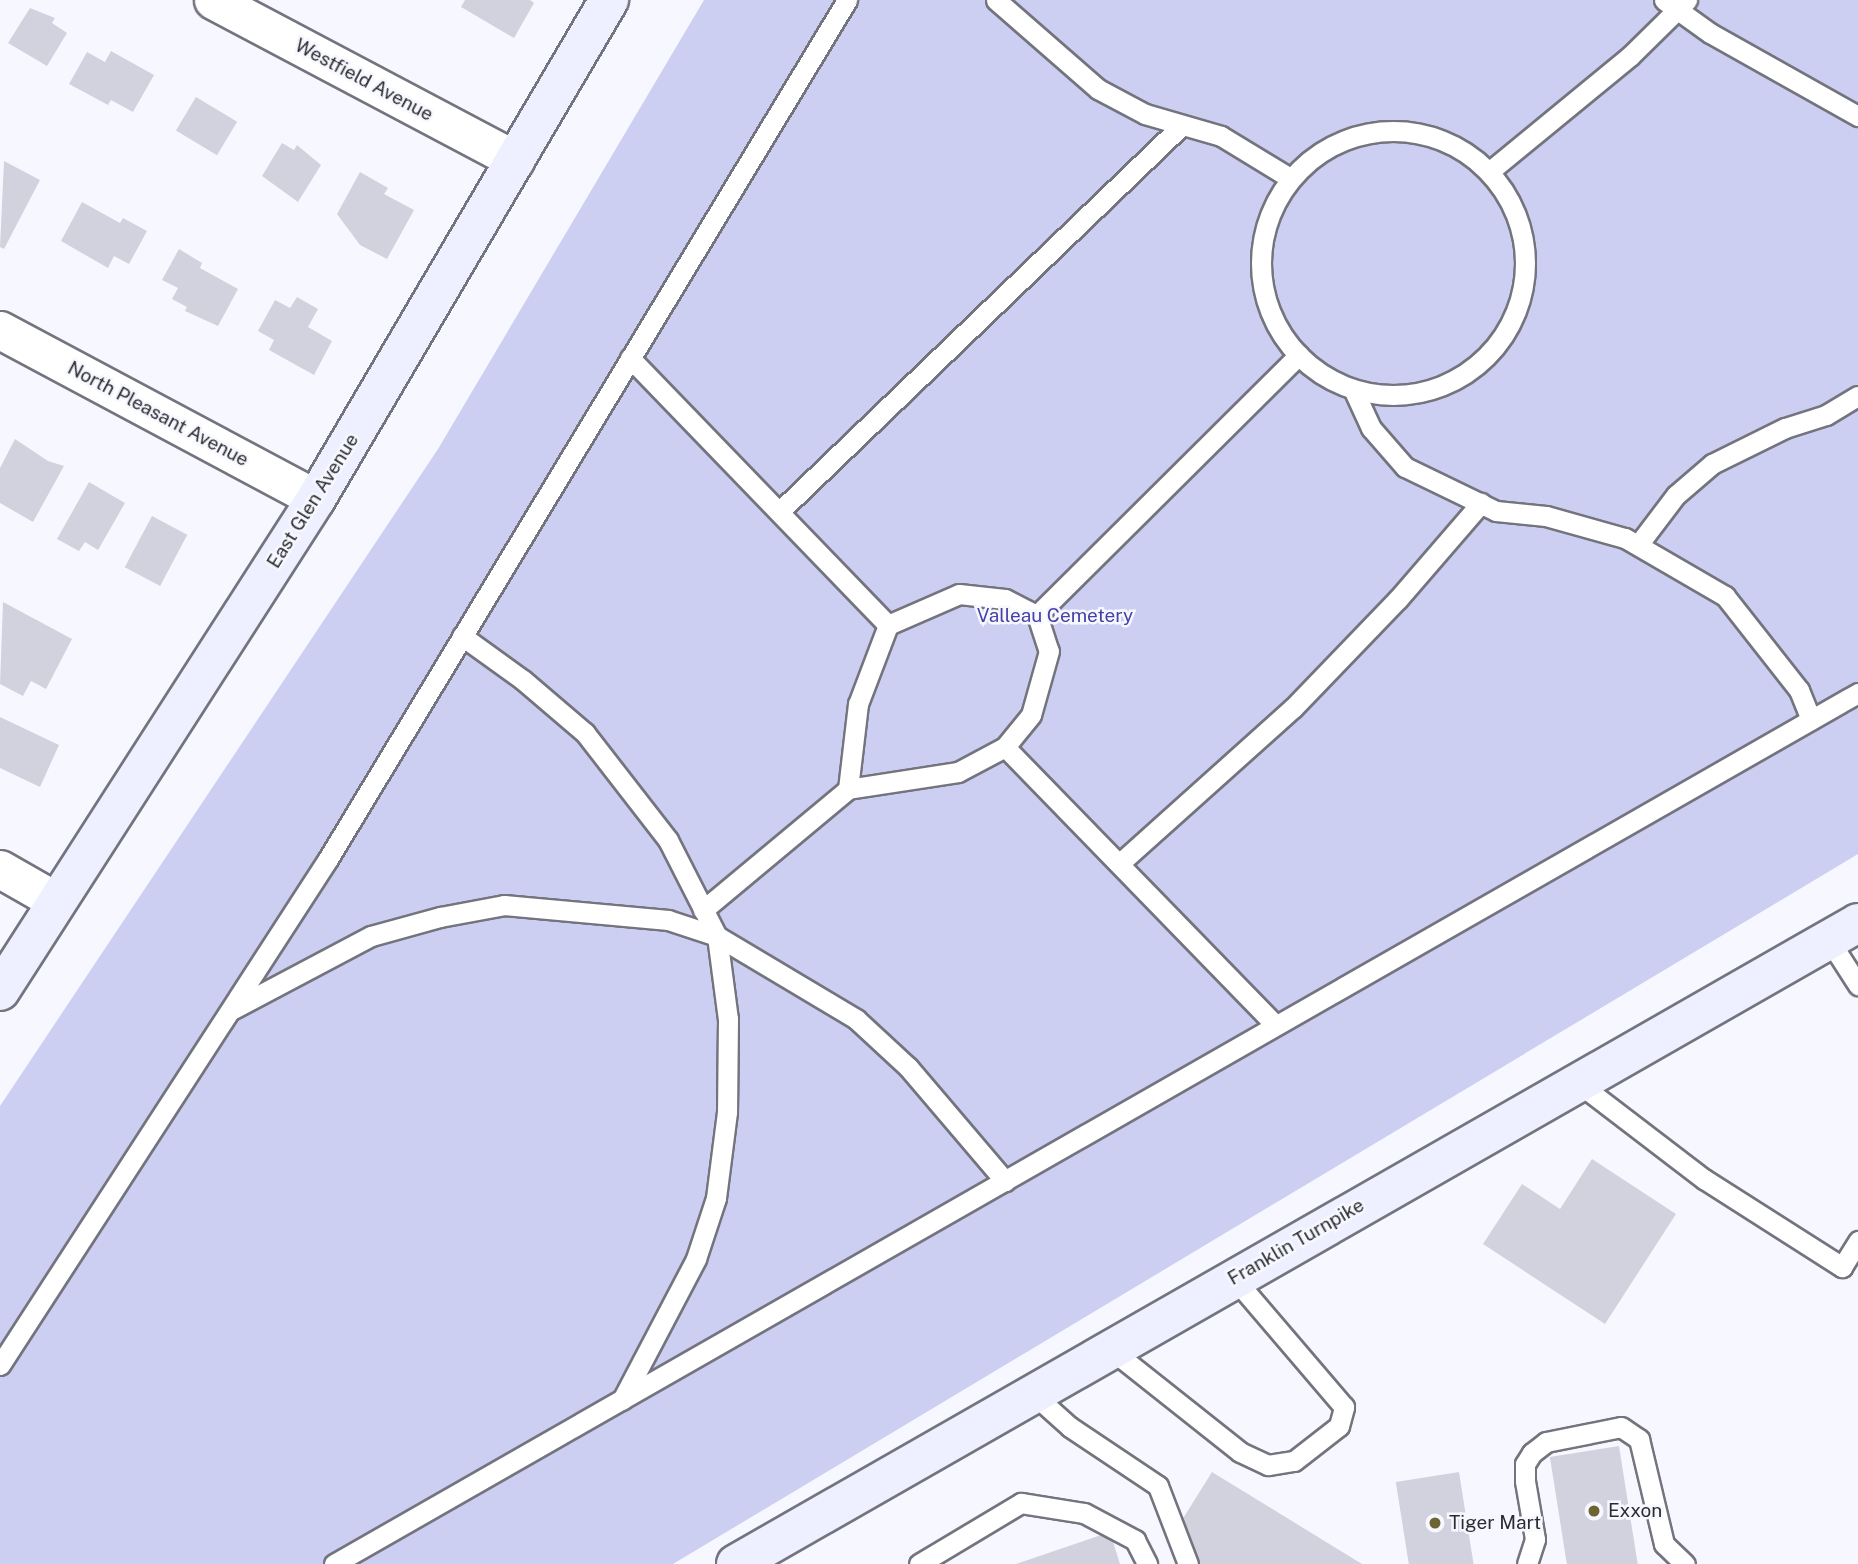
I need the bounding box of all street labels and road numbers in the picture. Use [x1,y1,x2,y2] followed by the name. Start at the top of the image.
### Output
[291,34,437,126] street label: Westfield Avenue
[64,357,252,471] street label: North Pleasant Avenue
[262,430,364,572] street label: East Glen Avenue
[1224,1194,1368,1290] street label: Franklin Turnpike

